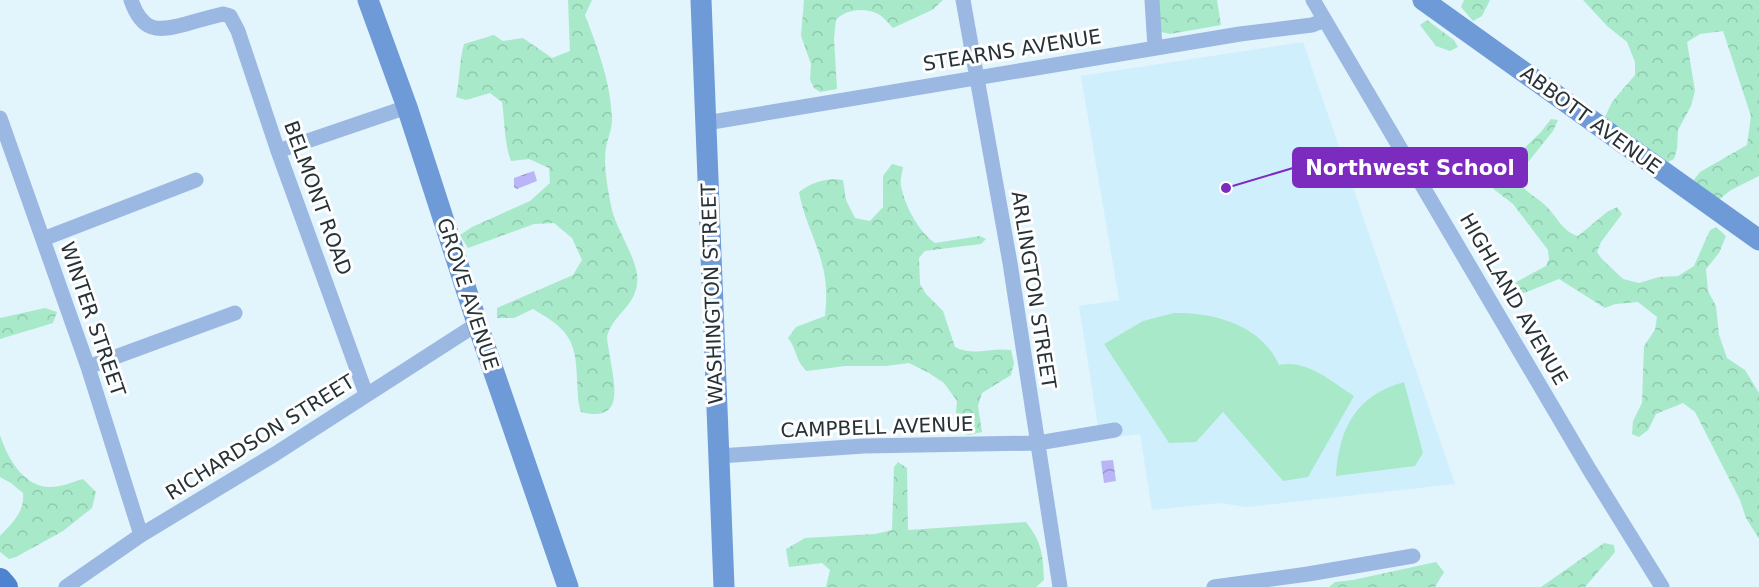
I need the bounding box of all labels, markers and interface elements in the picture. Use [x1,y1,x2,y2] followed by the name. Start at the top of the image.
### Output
[921,24,1103,76] street label: STEARNS AVENUE
[1516,61,1666,179] street label: ABBOTT AVENUE
[279,118,357,278] street label: BELMONT ROAD
[1293,148,1527,187] callout: Northwest School
[1305,156,1515,180] text: Northwest School
[696,182,728,405] street label: WASHINGTON STREET
[1007,189,1062,391] street label: ARLINGTON STREET
[1455,209,1573,389] street label: HIGHLAND AVENUE
[432,215,504,373] street label: GROVE AVENUE
[55,238,131,400] street label: WINTER STREET
[161,369,359,505] street label: RICHARDSON STREET
[780,412,974,442] street label: CAMPBELL AVENUE

